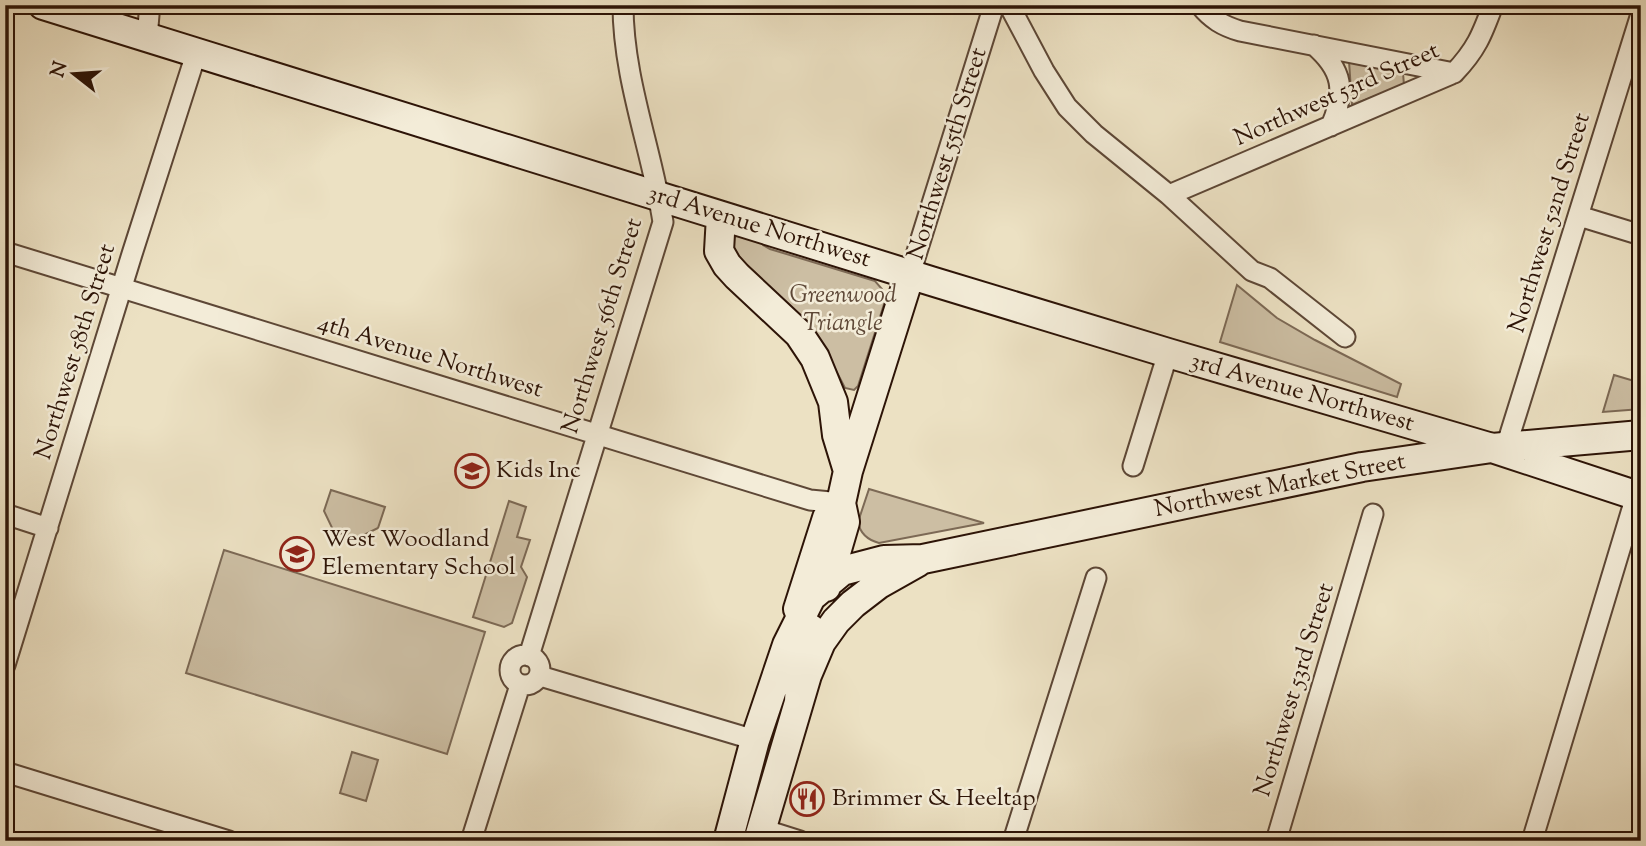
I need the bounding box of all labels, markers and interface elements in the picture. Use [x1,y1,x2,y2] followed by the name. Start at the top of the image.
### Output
[1229,34,1445,156] street label: Northwest 53rd Street
[38,38,108,108] north arrow
[900,44,996,264] street label: Northwest 55th Street
[45,59,75,81] text: N
[1500,109,1600,337] street label: Northwest 52nd Street
[643,177,875,277] street label: 3rd Avenue Northwest
[554,214,652,438] street label: Northwest 56th Street
[27,240,125,464] street label: Northwest 58th Street
[789,279,897,341] park label: Greenwood Triangle
[313,307,547,407] street label: 4th Avenue Northwest
[1186,345,1418,441] street label: 3rd Avenue Northwest
[1152,445,1408,527] street label: Northwest Market Street
[453,452,491,490] school or university icon: Kids Inc
[496,454,581,488] place label: Kids Inc
[322,523,516,585] place label: West Woodland Elementary School
[278,535,316,573] school or university icon: West Woodland Elementary School
[1246,579,1344,801] street label: Northwest 53rd Street
[788,780,826,818] restaurant icon: Brimmer & Heeltap
[832,782,1036,816] place label: Brimmer & Heeltap

